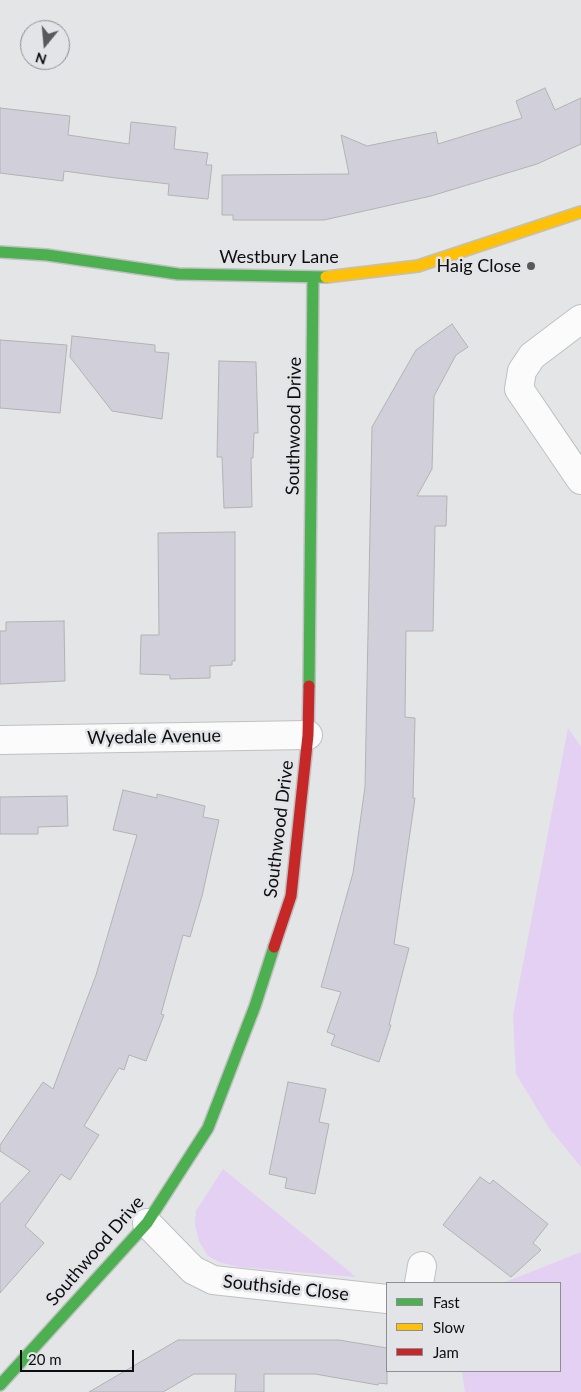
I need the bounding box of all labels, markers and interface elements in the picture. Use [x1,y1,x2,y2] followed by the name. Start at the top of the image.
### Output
[20,20,70,70] north arrow
[33,49,48,69] text: N
[219,246,339,268] street label: Westbury Lane
[437,255,521,277] place label: Haig Close
[525,260,537,272] marker: Haig Close
[282,357,306,495] street label: Southwood Drive
[87,725,221,749] street label: Wyedale Avenue
[260,759,298,899] street label: Southwood Drive
[41,1192,149,1310] street label: Southwood Drive
[222,1271,350,1305] street label: Southside Close
[386,1282,561,1372] legend
[433,1293,460,1311] text: Fast
[433,1318,465,1336] text: Slow
[22,1340,136,1372] scale bar
[433,1343,459,1361] text: Jam
[28,1350,62,1368] text: 20 m

